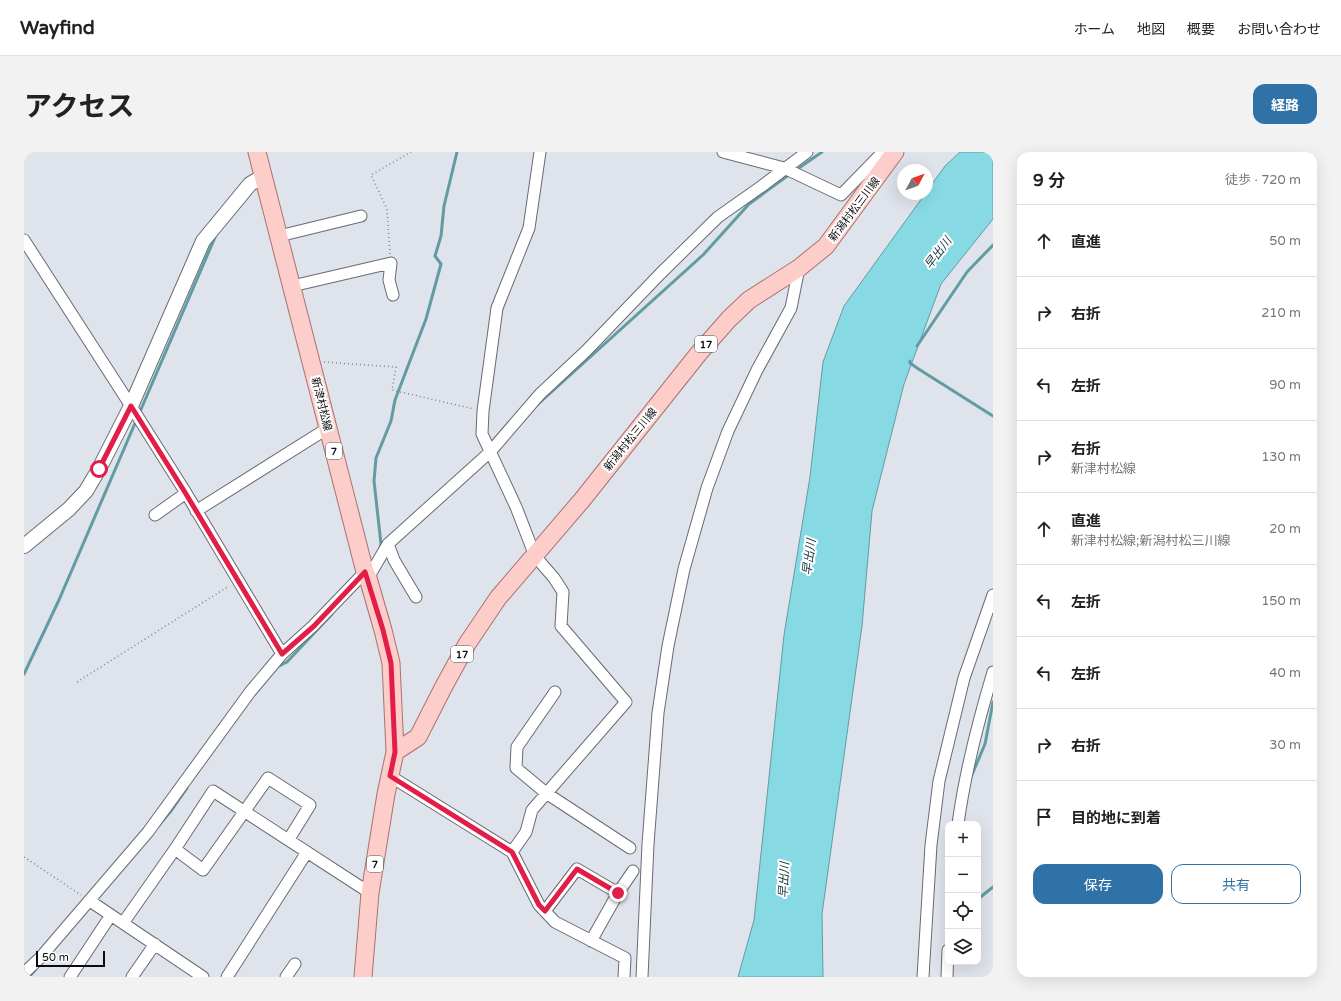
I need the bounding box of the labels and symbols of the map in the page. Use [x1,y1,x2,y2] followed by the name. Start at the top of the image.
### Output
[897,164,933,200] north arrow
[826,175,883,244] street label: 新潟村松三川線
[922,233,956,272] water label: 早出川
[695,336,717,352] road number: 17
[309,376,334,432] street label: 新津村松線
[601,405,660,473] street label: 新潟村松三川線
[326,443,342,459] road number: 7
[90,460,108,478] route start
[800,536,819,576] water label: 早出川
[451,646,473,662] road number: 17
[367,856,383,872] road number: 7
[776,860,792,898] water label: 早出川
[609,884,627,902] route end
[36,949,105,968] scale bar

